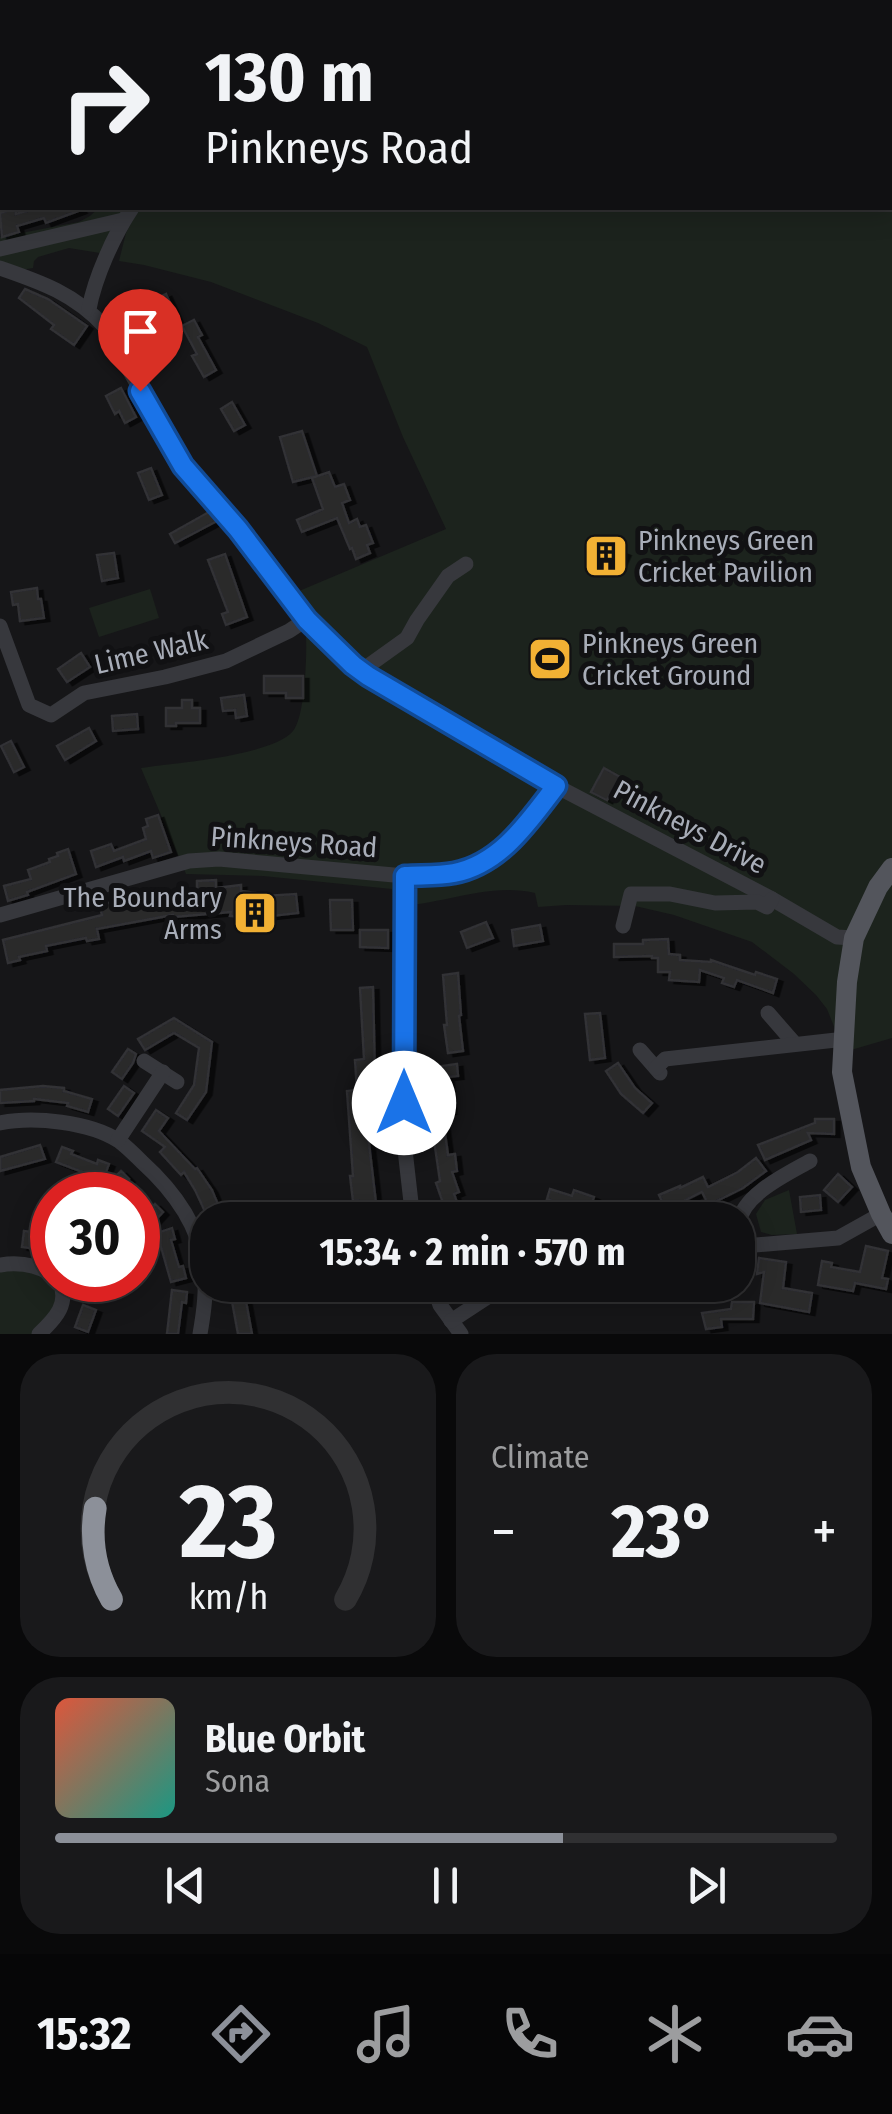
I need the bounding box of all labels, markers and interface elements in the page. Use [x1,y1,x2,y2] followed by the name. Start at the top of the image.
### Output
[205,36,374,120] text: 130 m
[40,40,170,170] icon: right
[205,121,473,175] text: Pinkneys Road
[98,289,183,392] pin
[113,304,168,359] icon: arrive
[638,524,814,589] place label: Pinkneys Green Cricket Pavilion
[583,533,629,579] building icon: Pinkneys Green Cricket Pavilion
[91,623,212,681] street label: Lime Walk
[582,627,758,692] place label: Pinkneys Green Cricket Ground
[527,636,573,682] sports icon: Pinkneys Green Cricket Ground
[608,773,772,881] street label: Pinkneys Drive
[210,820,378,864] street label: Pinkneys Road
[63,881,222,946] place label: The Boundary Arms
[232,890,278,936] building icon: The Boundary Arms
[352,1051,456,1155] position arrow
[30,1172,160,1302] speed limit sign: 30
[319,1229,626,1275] text: 15:34 · 2 min · 570 m
[491,1438,590,1476] text: Climate
[178,1460,277,1585] text: 23
[611,1487,717,1577] text: 23°
[491,1499,516,1565] text: −
[812,1499,837,1565] text: +
[188,1576,268,1618] text: km/h
[205,1716,365,1762] text: Blue Orbit
[205,1762,270,1800] text: Sona
[158,1858,213,1913] icon: previous
[418,1858,473,1913] icon: pause
[679,1858,734,1913] icon: next
[206,1999,276,2069] icon: directions
[351,1999,421,2069] icon: music
[495,1999,565,2069] icon: phone
[640,1999,710,2069] icon: climate
[785,1999,855,2069] icon: car
[37,2007,131,2061] text: 15:32

